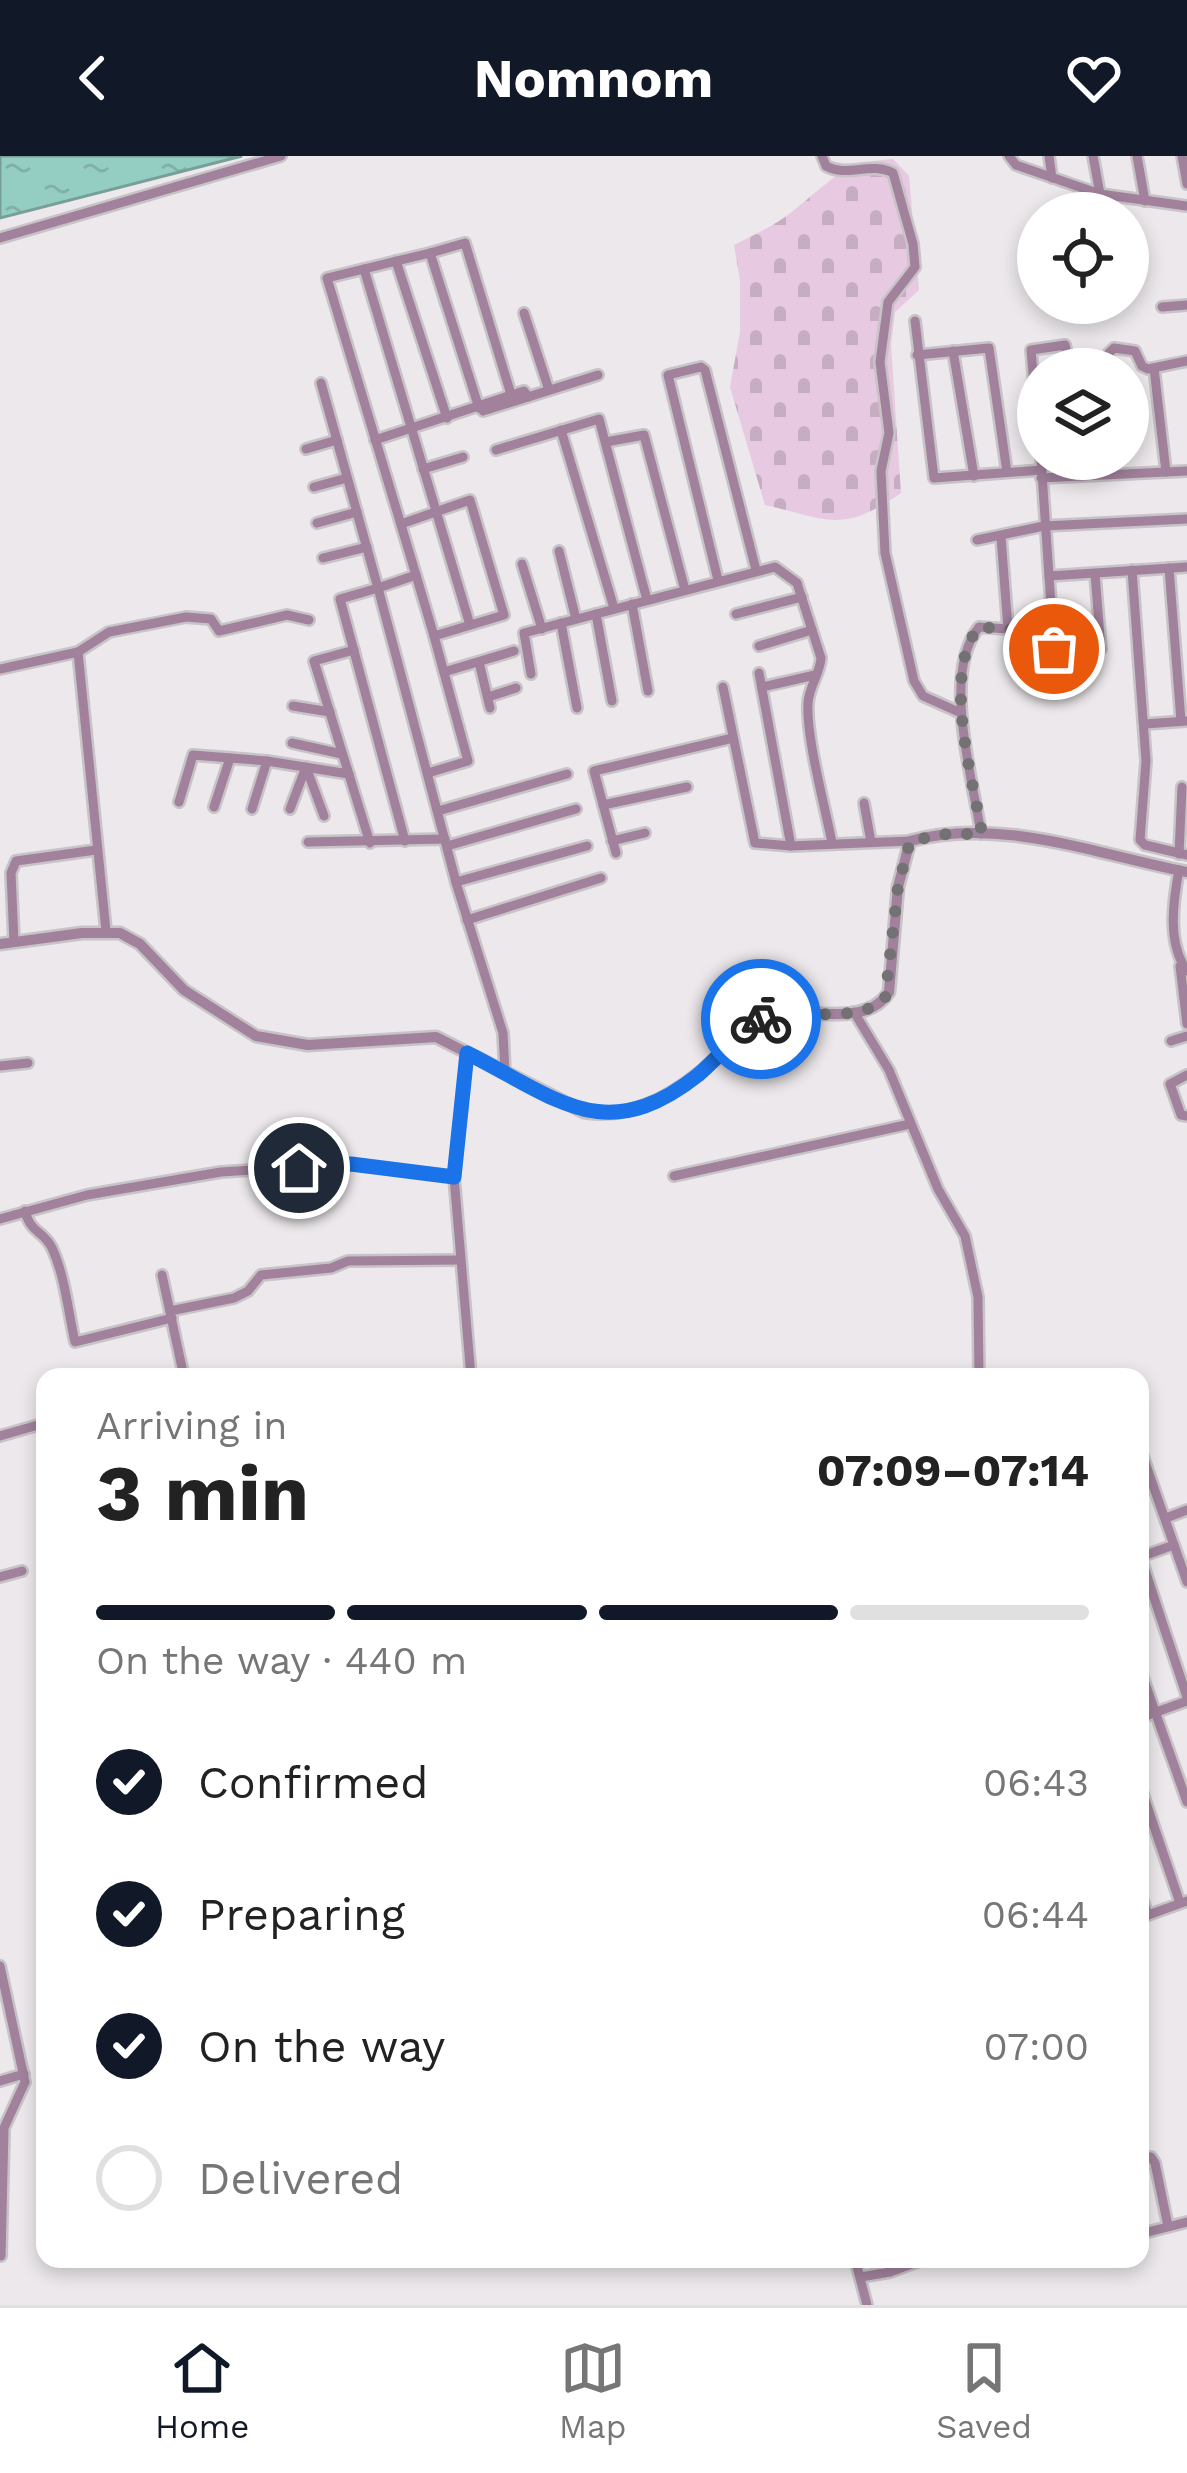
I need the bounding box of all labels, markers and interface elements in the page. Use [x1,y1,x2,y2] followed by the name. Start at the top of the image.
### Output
[60,45,126,111] icon: back
[1061,45,1127,111] icon: heart
[474,47,713,110] text: Nomnom
[1017,192,1149,480] map controls
[1017,192,1149,324] button: locate
[1017,348,1149,480] button: layers
[1003,598,1105,700] pin
[1021,616,1087,682] icon: bag
[701,959,821,1079] courier
[728,986,794,1052] icon: bike
[248,1117,350,1219] pin
[266,1135,332,1201] icon: home
[96,1403,287,1448] text: Arriving in
[817,1444,1089,1497] text: 07:09–07:14
[96,1447,309,1539] text: 3 min
[96,1638,467,1683] text: On the way · 440 m
[96,1749,162,1815] icon: check
[198,1756,429,1809] text: Confirmed
[983,1760,1089,1805] text: 06:43
[96,1881,162,1947] icon: check
[198,1888,405,1941] text: Preparing
[982,1892,1089,1937] text: 06:44
[96,2013,162,2079] icon: check
[198,2020,445,2073] text: On the way
[984,2024,1089,2069] text: 07:00
[198,2152,403,2205] text: Delivered
[155,2335,249,2446] tab: Home
[559,2335,626,2446] tab: Map
[936,2335,1032,2446] tab: Saved

